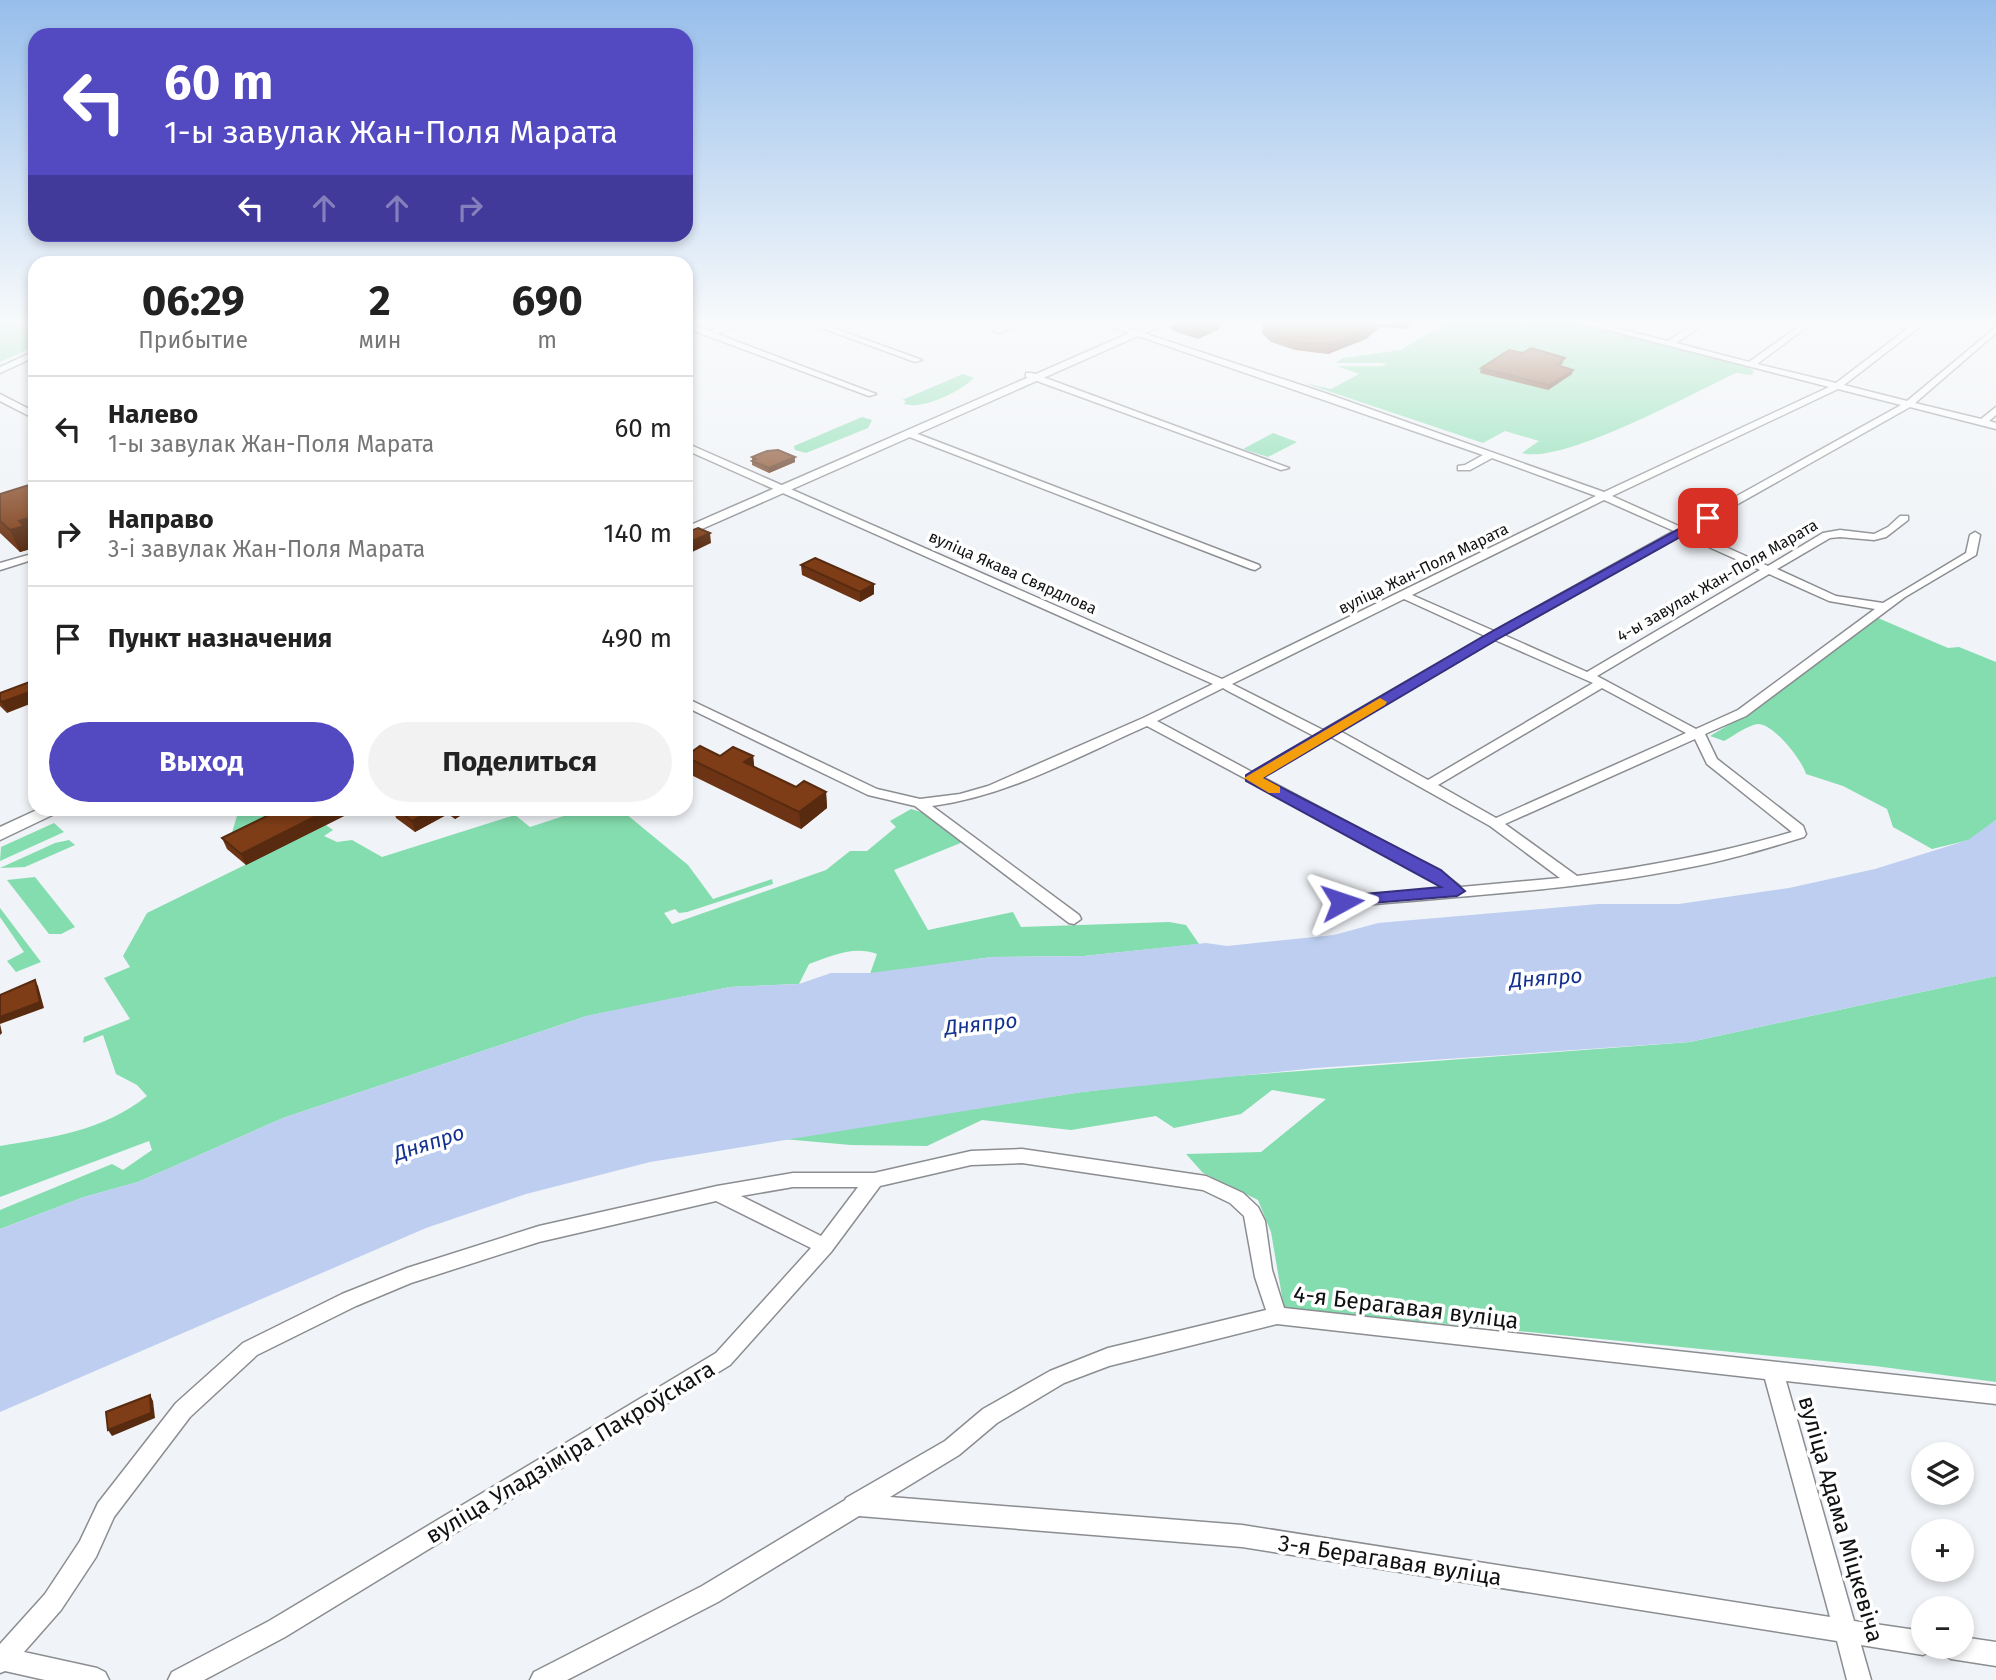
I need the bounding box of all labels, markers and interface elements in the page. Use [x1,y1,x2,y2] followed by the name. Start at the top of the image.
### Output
[164,53,273,112] text: 60 m
[49,56,140,147] icon: left
[164,113,618,151] text: 1-ы завулак Жан-Поля Марата
[232,189,270,227] icon: left
[305,189,343,227] icon: ahead
[378,189,416,227] icon: ahead
[451,189,489,227] icon: right
[142,276,245,326] text: 06:29
[369,276,391,326] text: 2
[512,276,583,326] text: 690
[138,326,248,354] text: Прибытие
[358,326,401,354] text: мин
[537,326,557,354] text: m
[108,399,198,430] text: Налево
[49,410,87,448] icon: left
[614,413,672,444] text: 60 m
[108,430,434,458] text: 1-ы завулак Жан-Поля Марата
[1678,488,1738,548] pin
[1689,499,1727,537] icon: arrive
[108,504,214,535] text: Направо
[49,515,87,553] icon: right
[1614,515,1821,646] street label: 4-ы завулак Жан-Поля Марата
[603,518,672,549] text: 140 m
[1335,519,1511,618] street label: вуліца Жан-Поля Марата
[926,527,1100,618] street label: вуліца Якава Свярдлова
[108,535,425,563] text: 3-і завулак Жан-Поля Марата
[49,620,87,658] icon: arrive
[108,623,332,654] text: Пункт назначения
[601,623,672,654] text: 490 m
[49,722,354,802] button: Выход
[368,722,672,802] button: Поделиться
[1305,865,1379,939] position arrow
[1507,962,1583,994] water label: Дняпро
[941,1007,1019,1041] water label: Дняпро
[388,1119,468,1167] water label: Дняпро
[1292,1279,1520,1335] street label: 4-я Берагавая вуліца
[420,1354,720,1550] street label: вуліца Уладзіміра Пакроўскага
[1792,1393,1890,1645] street label: вуліца Адама Міцкевіча
[1911,1442,1974,1659] map controls
[1911,1442,1974,1505] button: layers
[1911,1519,1974,1582] button: +
[1276,1529,1504,1591] street label: 3-я Берагавая вуліца
[1911,1596,1974,1659] button: −

